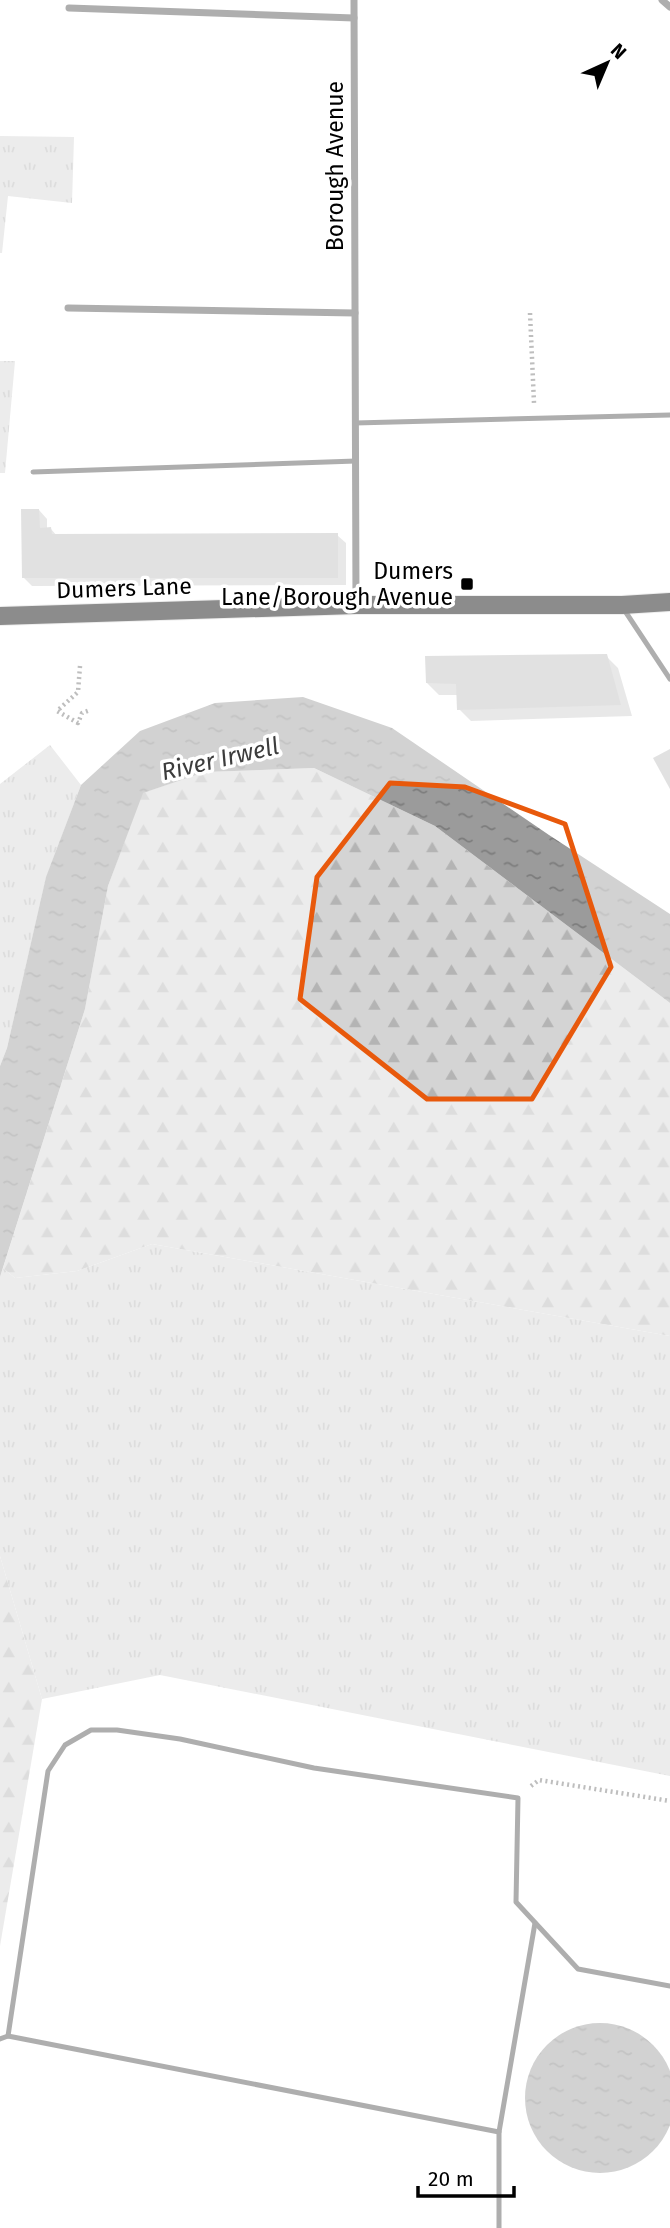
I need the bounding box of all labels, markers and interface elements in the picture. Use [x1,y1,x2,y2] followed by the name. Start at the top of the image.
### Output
[572,28,642,98] north arrow
[606,38,631,64] text: N
[321,81,349,251] street label: Borough Avenue
[221,557,453,611] place label: Dumers Lane/Borough Avenue
[56,572,192,604] street label: Dumers Lane
[459,576,475,592] marker: Dumers Lane/Borough Avenue
[158,732,282,786] water label: River Irwell
[418,2154,514,2198] scale bar
[428,2166,474,2192] text: 20 m

